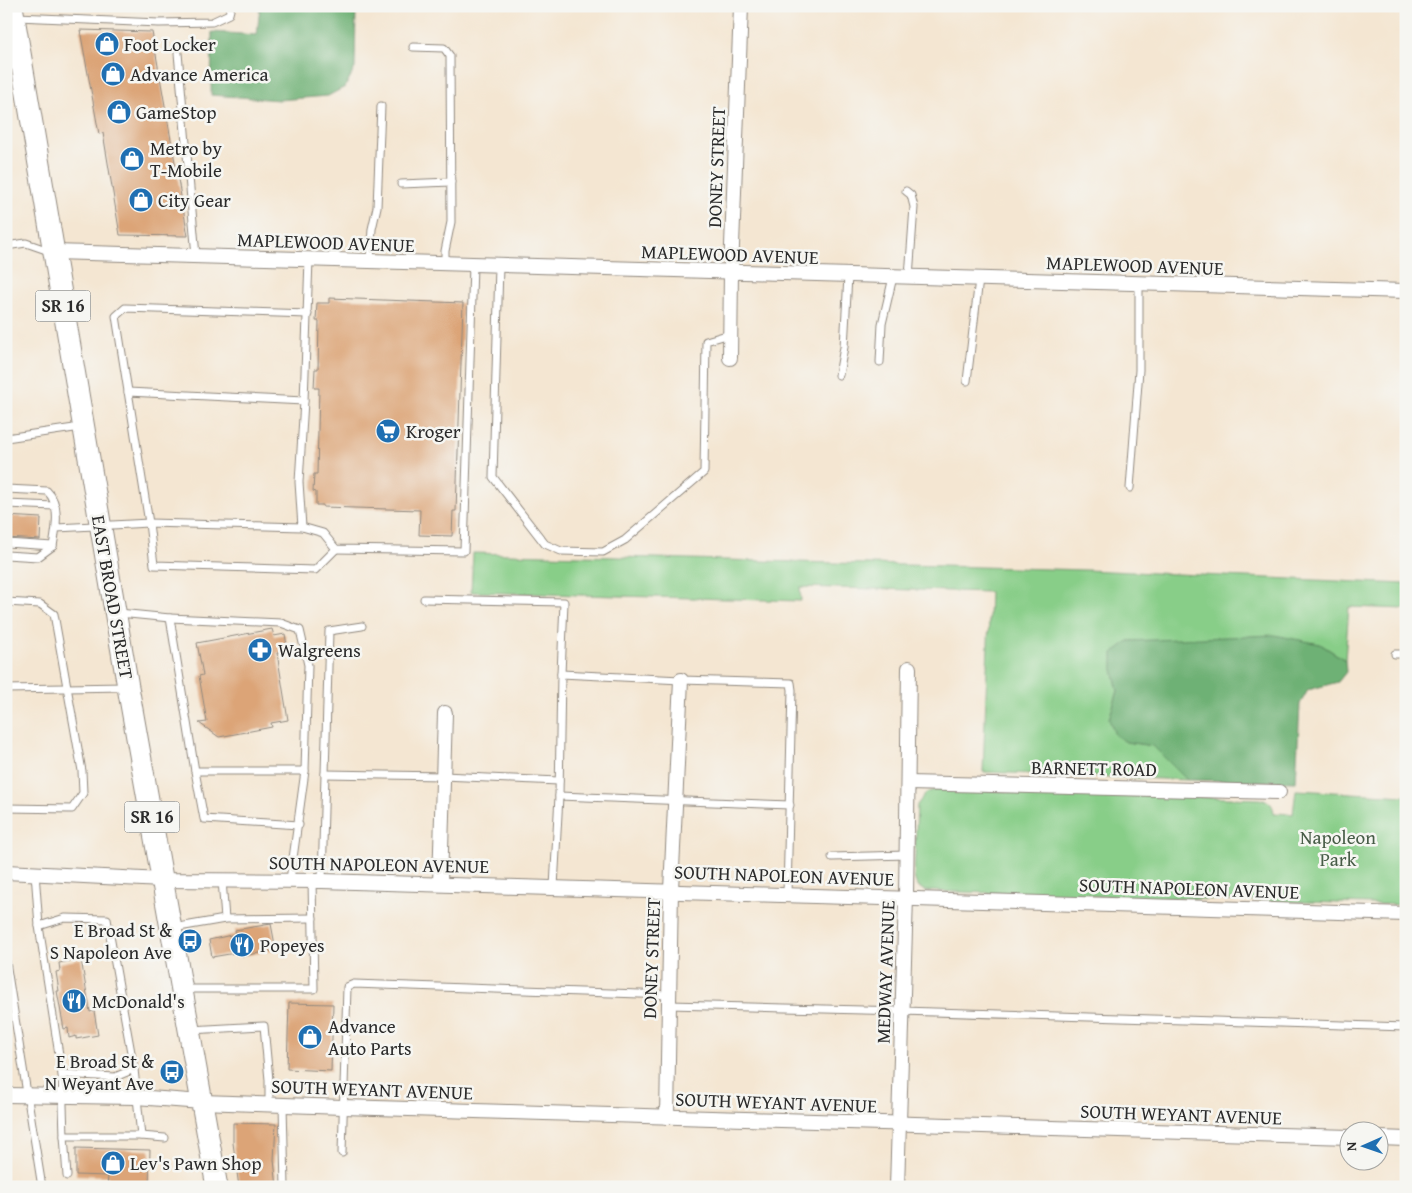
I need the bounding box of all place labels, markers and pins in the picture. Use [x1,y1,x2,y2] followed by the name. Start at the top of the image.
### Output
[124,30,216,58] place label: Foot Locker
[94,31,120,57] shop icon: Foot Locker
[130,60,268,88] place label: Advance America
[100,61,126,87] shop icon: Advance America
[136,98,217,126] place label: GameStop
[106,99,132,125] shop icon: GameStop
[150,134,222,184] place label: Metro by T-Mobile
[119,146,145,172] shop icon: Metro by T-Mobile
[158,186,231,214] place label: City Gear
[128,187,154,213] shop icon: City Gear
[406,417,461,445] place label: Kroger
[375,418,401,444] supermarket icon: Kroger
[278,636,361,664] place label: Walgreens
[247,637,273,663] pharmacy icon: Walgreens
[50,916,172,966] place label: E Broad St & S Napoleon Ave
[177,928,203,954] bus stop icon: E Broad St & S Napoleon Ave
[260,931,325,959] place label: Popeyes
[229,932,255,958] restaurant icon: Popeyes
[92,987,185,1015] place label: McDonald's
[61,988,87,1014] restaurant icon: McDonald's
[328,1012,412,1062] place label: Advance Auto Parts
[297,1024,323,1050] shop icon: Advance Auto Parts
[45,1047,154,1097] place label: E Broad St & N Weyant Ave
[159,1059,185,1085] bus stop icon: E Broad St & N Weyant Ave
[130,1149,261,1177] place label: Lev's Pawn Shop
[100,1150,126,1176] shop icon: Lev's Pawn Shop

